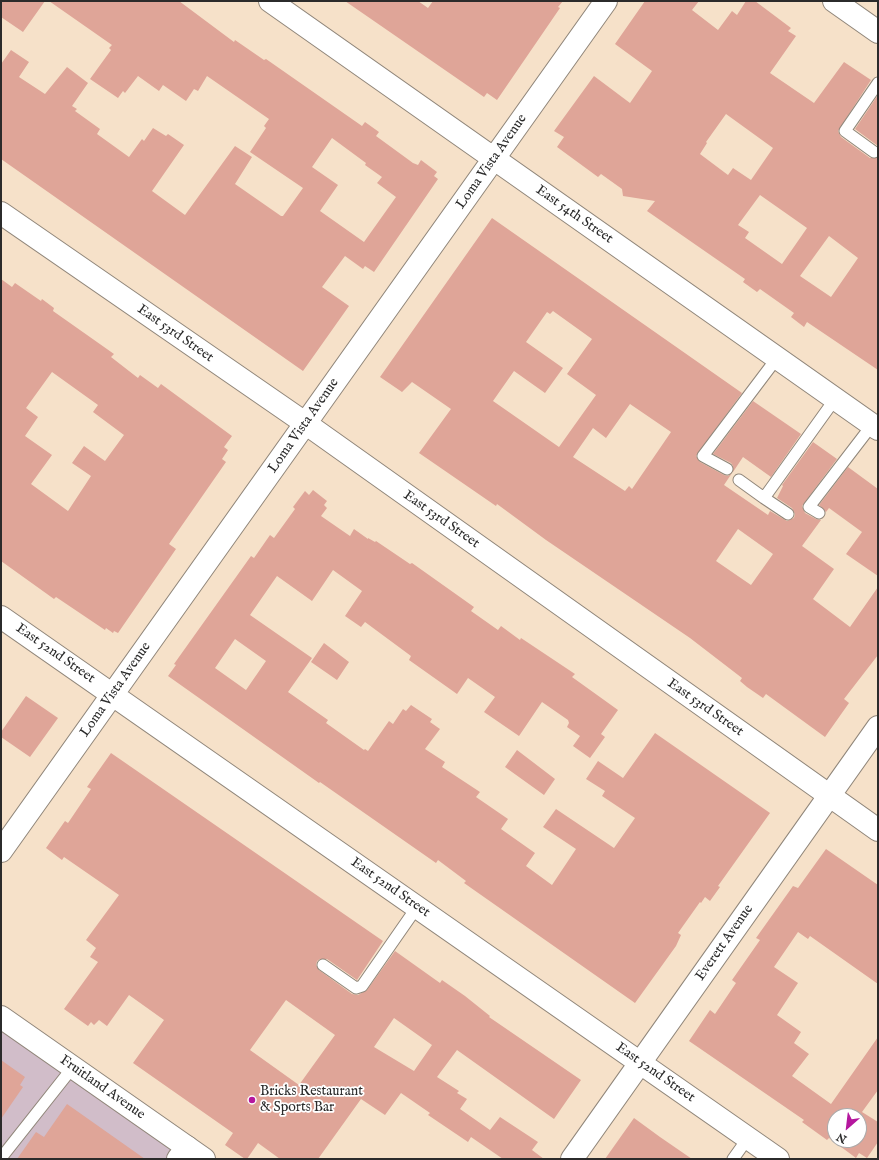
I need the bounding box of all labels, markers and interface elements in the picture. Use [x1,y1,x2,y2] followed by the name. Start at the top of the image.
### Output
[453,111,531,213] street label: Loma Vista Avenue
[532,182,616,248] street label: East 54th Street
[134,302,216,366] street label: East 53rd Street
[265,375,343,477] street label: Loma Vista Avenue
[400,488,482,552] street label: East 53rd Street
[12,620,98,688] street label: East 52nd Street
[77,639,155,741] street label: Loma Vista Avenue
[664,676,746,740] street label: East 53rd Street
[347,854,433,922] street label: East 52nd Street
[693,902,757,984] street label: Everett Avenue
[612,1039,698,1107] street label: East 52nd Street
[56,1052,148,1124] street label: Fruitland Avenue
[260,1084,363,1116] place label: Bricks Restaurant & Sports Bar
[247,1095,257,1105] marker: Bricks Restaurant & Sports Bar
[827,1108,867,1148] north arrow
[834,1129,849,1146] text: N

